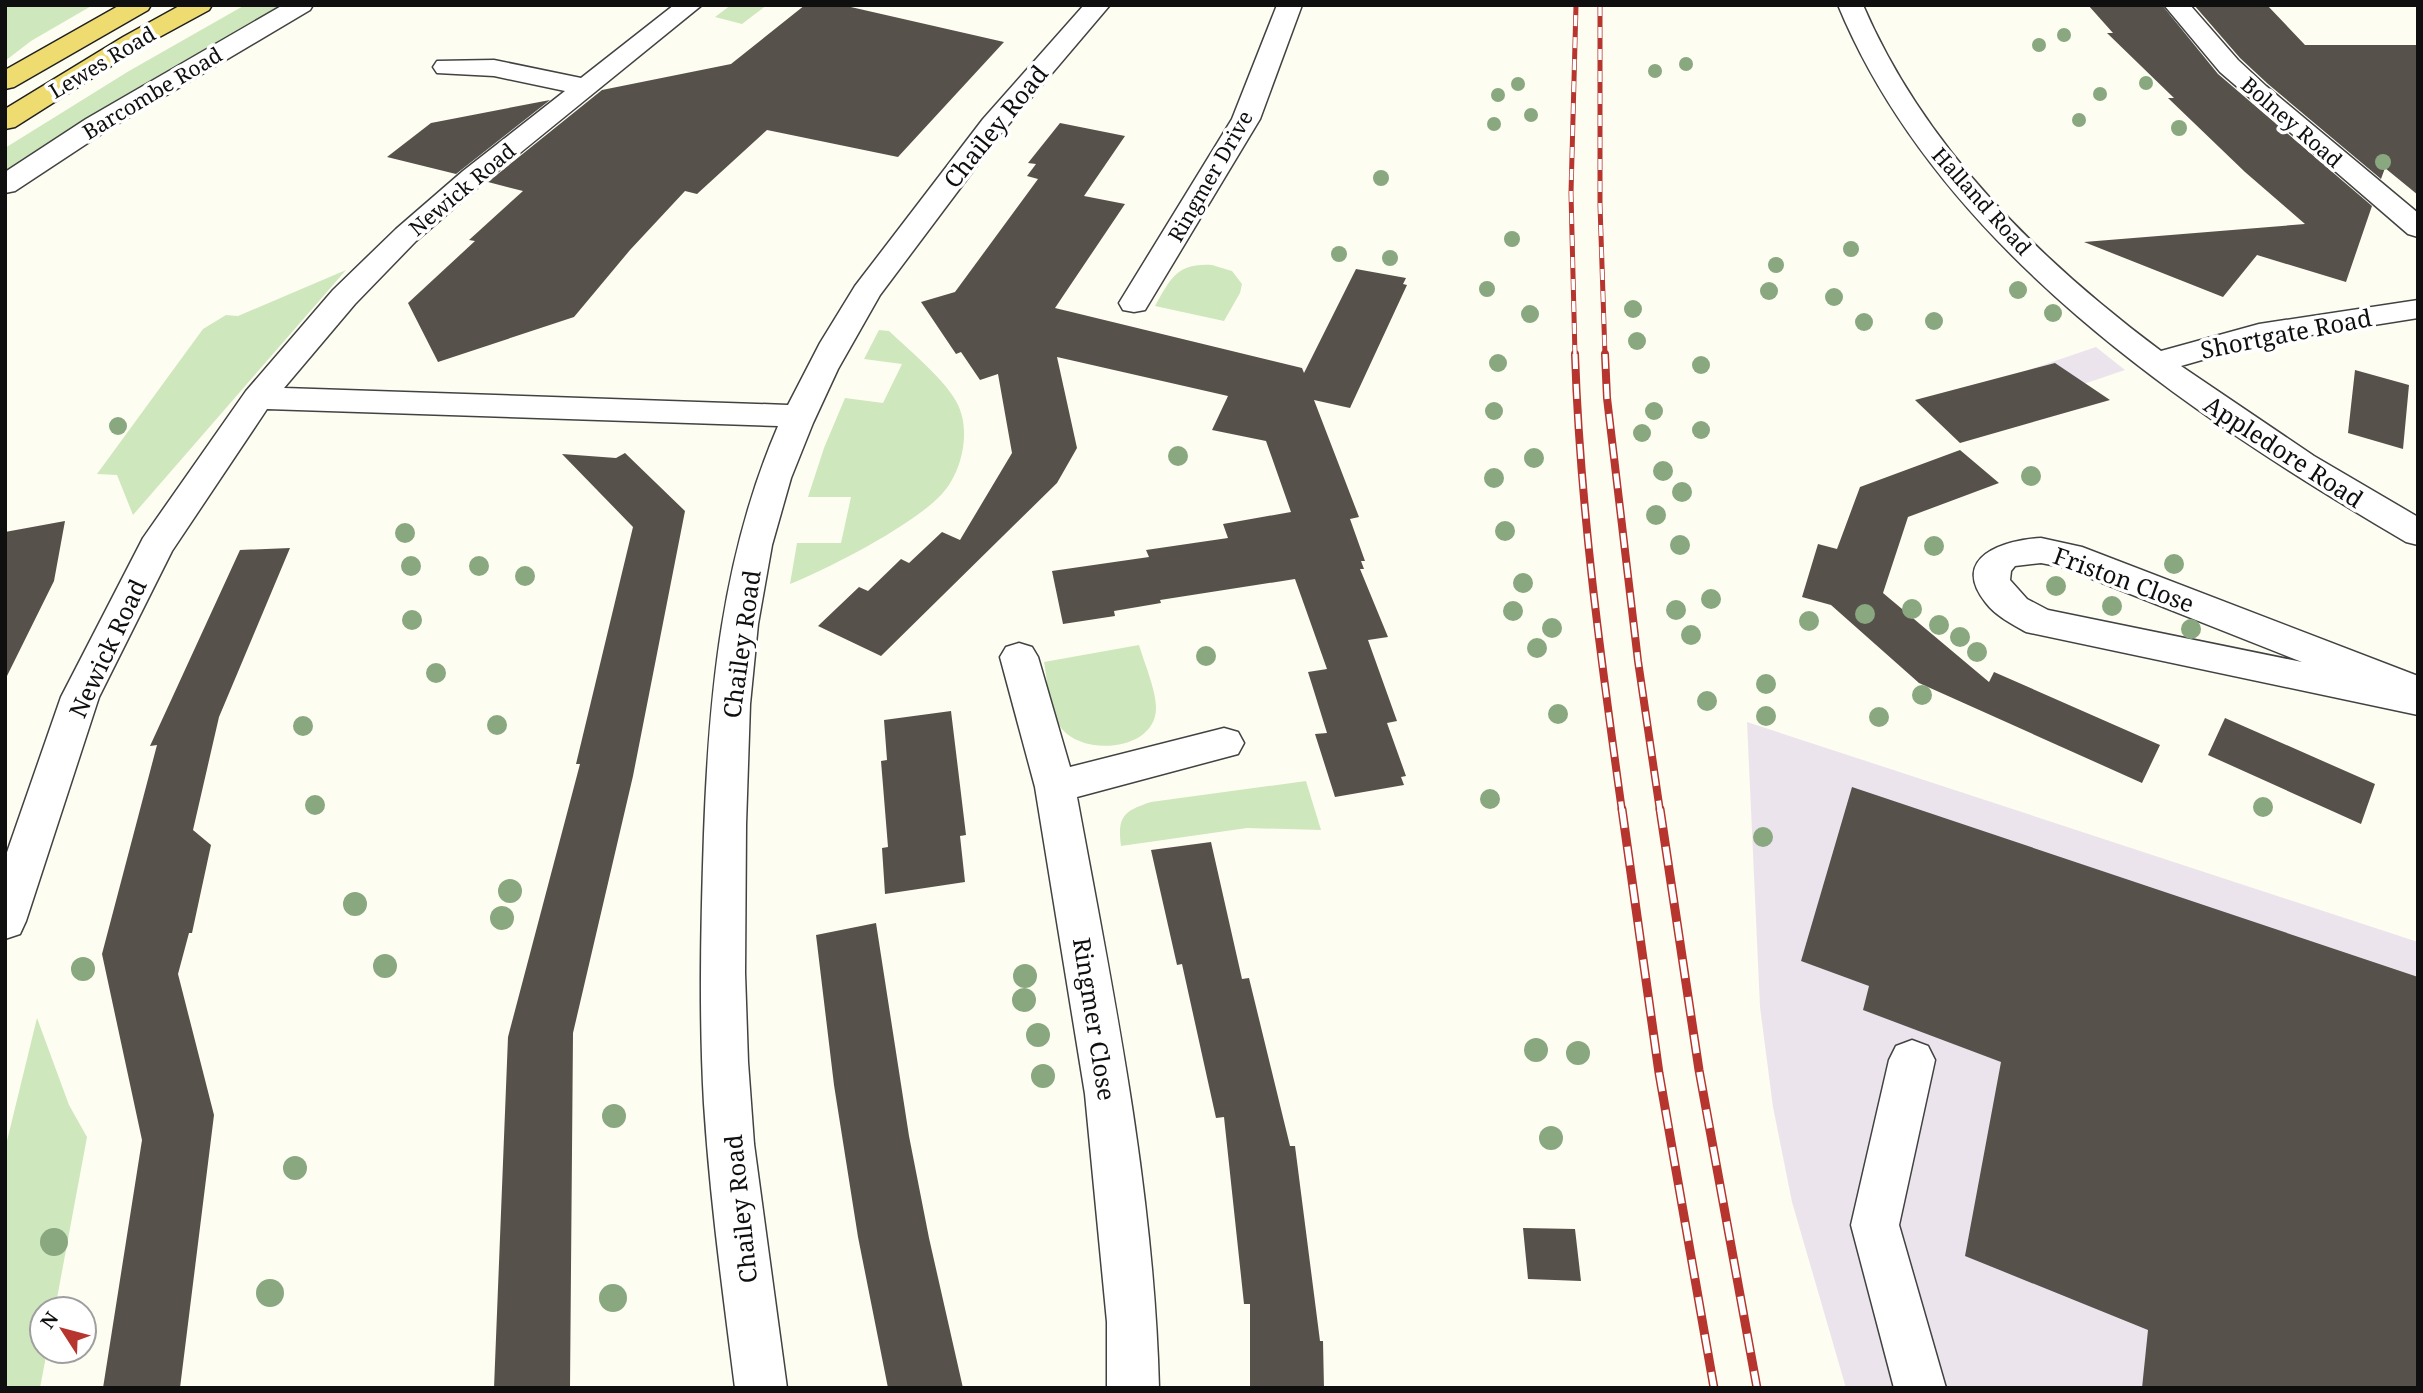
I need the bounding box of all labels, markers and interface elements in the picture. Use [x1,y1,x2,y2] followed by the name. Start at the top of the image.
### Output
[44,19,160,105] street label: Lewes Road
[77,40,227,146] street label: Barcombe Road
[935,57,1055,194] street label: Chailey Road
[2236,70,2348,174] street label: Bolney Road
[1161,105,1259,247] street label: Ringmer Drive
[403,136,521,242] street label: Newick Road
[1926,141,2038,261] street label: Halland Road
[2198,300,2375,366] street label: Shortgate Road
[2198,387,2370,515] street label: Appledore Road
[2049,538,2199,620] street label: Friston Close
[714,568,768,720] street label: Chailey Road
[60,573,154,723] street label: Newick Road
[1066,935,1124,1103] street label: Ringmer Close
[716,1133,764,1285] street label: Chailey Road
[28,1295,98,1365] north arrow
[34,1306,64,1334] text: N

